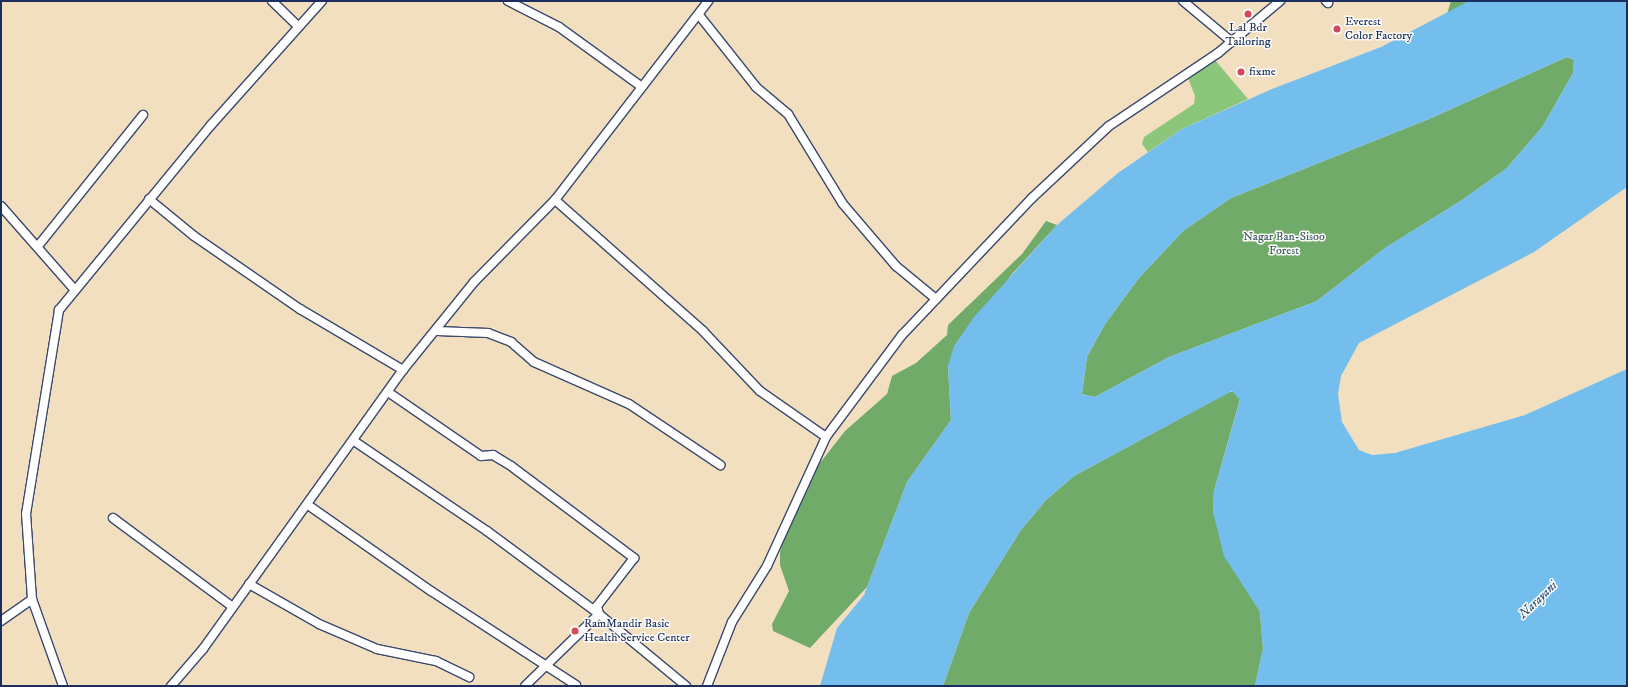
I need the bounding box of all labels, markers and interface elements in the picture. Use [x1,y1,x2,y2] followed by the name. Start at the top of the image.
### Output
[1243,9,1253,19] marker: Lal Bdr Tailoring
[1345,15,1412,43] place label: Everest Color Factory
[1225,21,1271,49] place label: Lal Bdr Tailoring
[1332,24,1342,34] marker: Everest Color Factory
[1249,65,1276,79] place label: fixme
[1236,67,1246,77] marker: fixme
[1243,230,1325,258] park label: Nagar Ban-Sisoo Forest
[1515,578,1561,622] water label: Narayani
[584,617,690,645] place label: RamMandir Basic Health Service Center
[569,625,581,637] marker: RamMandir Basic Health Service Center

